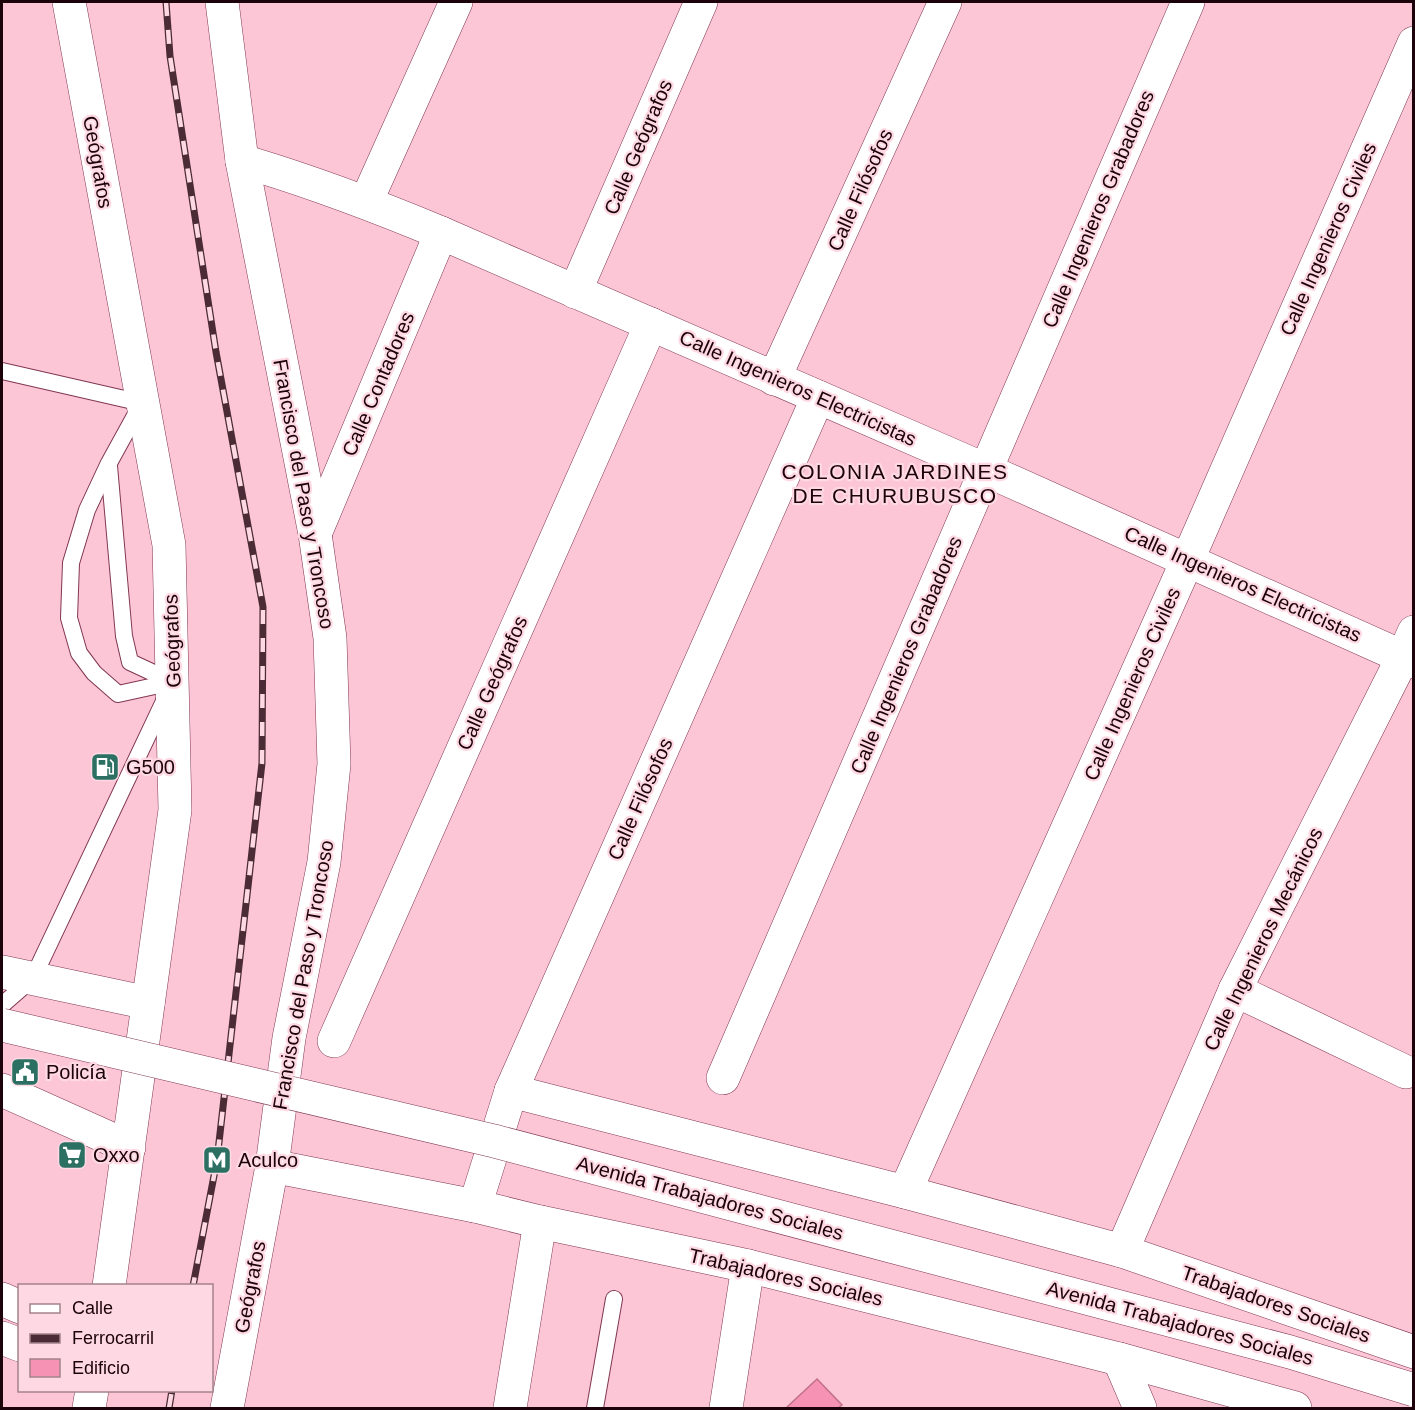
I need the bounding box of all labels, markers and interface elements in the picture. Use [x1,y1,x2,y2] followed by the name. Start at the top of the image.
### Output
[600,76,676,218] street label: Calle Geógrafos
[1038,87,1158,331] street label: Calle Ingenieros Grabadores
[79,114,117,210] street label: Geógrafos
[823,126,897,254] street label: Calle Filósofos
[1275,139,1381,339] street label: Calle Ingenieros Civiles
[338,309,418,459] street label: Calle Contadores
[676,326,920,450] street label: Calle Ingenieros Electricistas
[269,357,339,631] street label: Francisco del Paso y Troncoso
[781,460,1009,507] district label: COLONIA JARDINES DE CHURUBUSCO
[1121,522,1365,646] street label: Calle Ingenieros Electricistas
[846,533,966,777] street label: Calle Ingenieros Grabadores
[1079,584,1185,784] street label: Calle Ingenieros Civiles
[159,594,185,688] street label: Geógrafos
[453,613,531,753] street label: Calle Geógrafos
[603,735,677,863] street label: Calle Filósofos
[89,751,121,783] fuel station icon: G500
[126,756,175,778] place label: G500
[1199,824,1327,1054] street label: Calle Ingenieros Mecánicos
[268,838,338,1112] street label: Francisco del Paso y Troncoso
[9,1056,41,1088] public building icon: Policía
[46,1061,107,1083] place label: Policía
[56,1139,88,1171] supermarket icon: Oxxo
[93,1144,140,1166] place label: Oxxo
[201,1144,233,1176] metro station icon: Aculco
[238,1149,298,1171] place label: Aculco
[574,1152,846,1244] street label: Avenida Trabajadores Sociales
[230,1239,270,1335] street label: Geógrafos
[687,1244,885,1310] street label: Trabajadores Sociales
[1179,1261,1373,1347] street label: Trabajadores Sociales
[1044,1277,1316,1369] street label: Avenida Trabajadores Sociales
[18,1284,213,1392] legend
[72,1298,113,1318] text: Calle
[72,1328,154,1348] text: Ferrocarril
[72,1358,130,1378] text: Edificio

